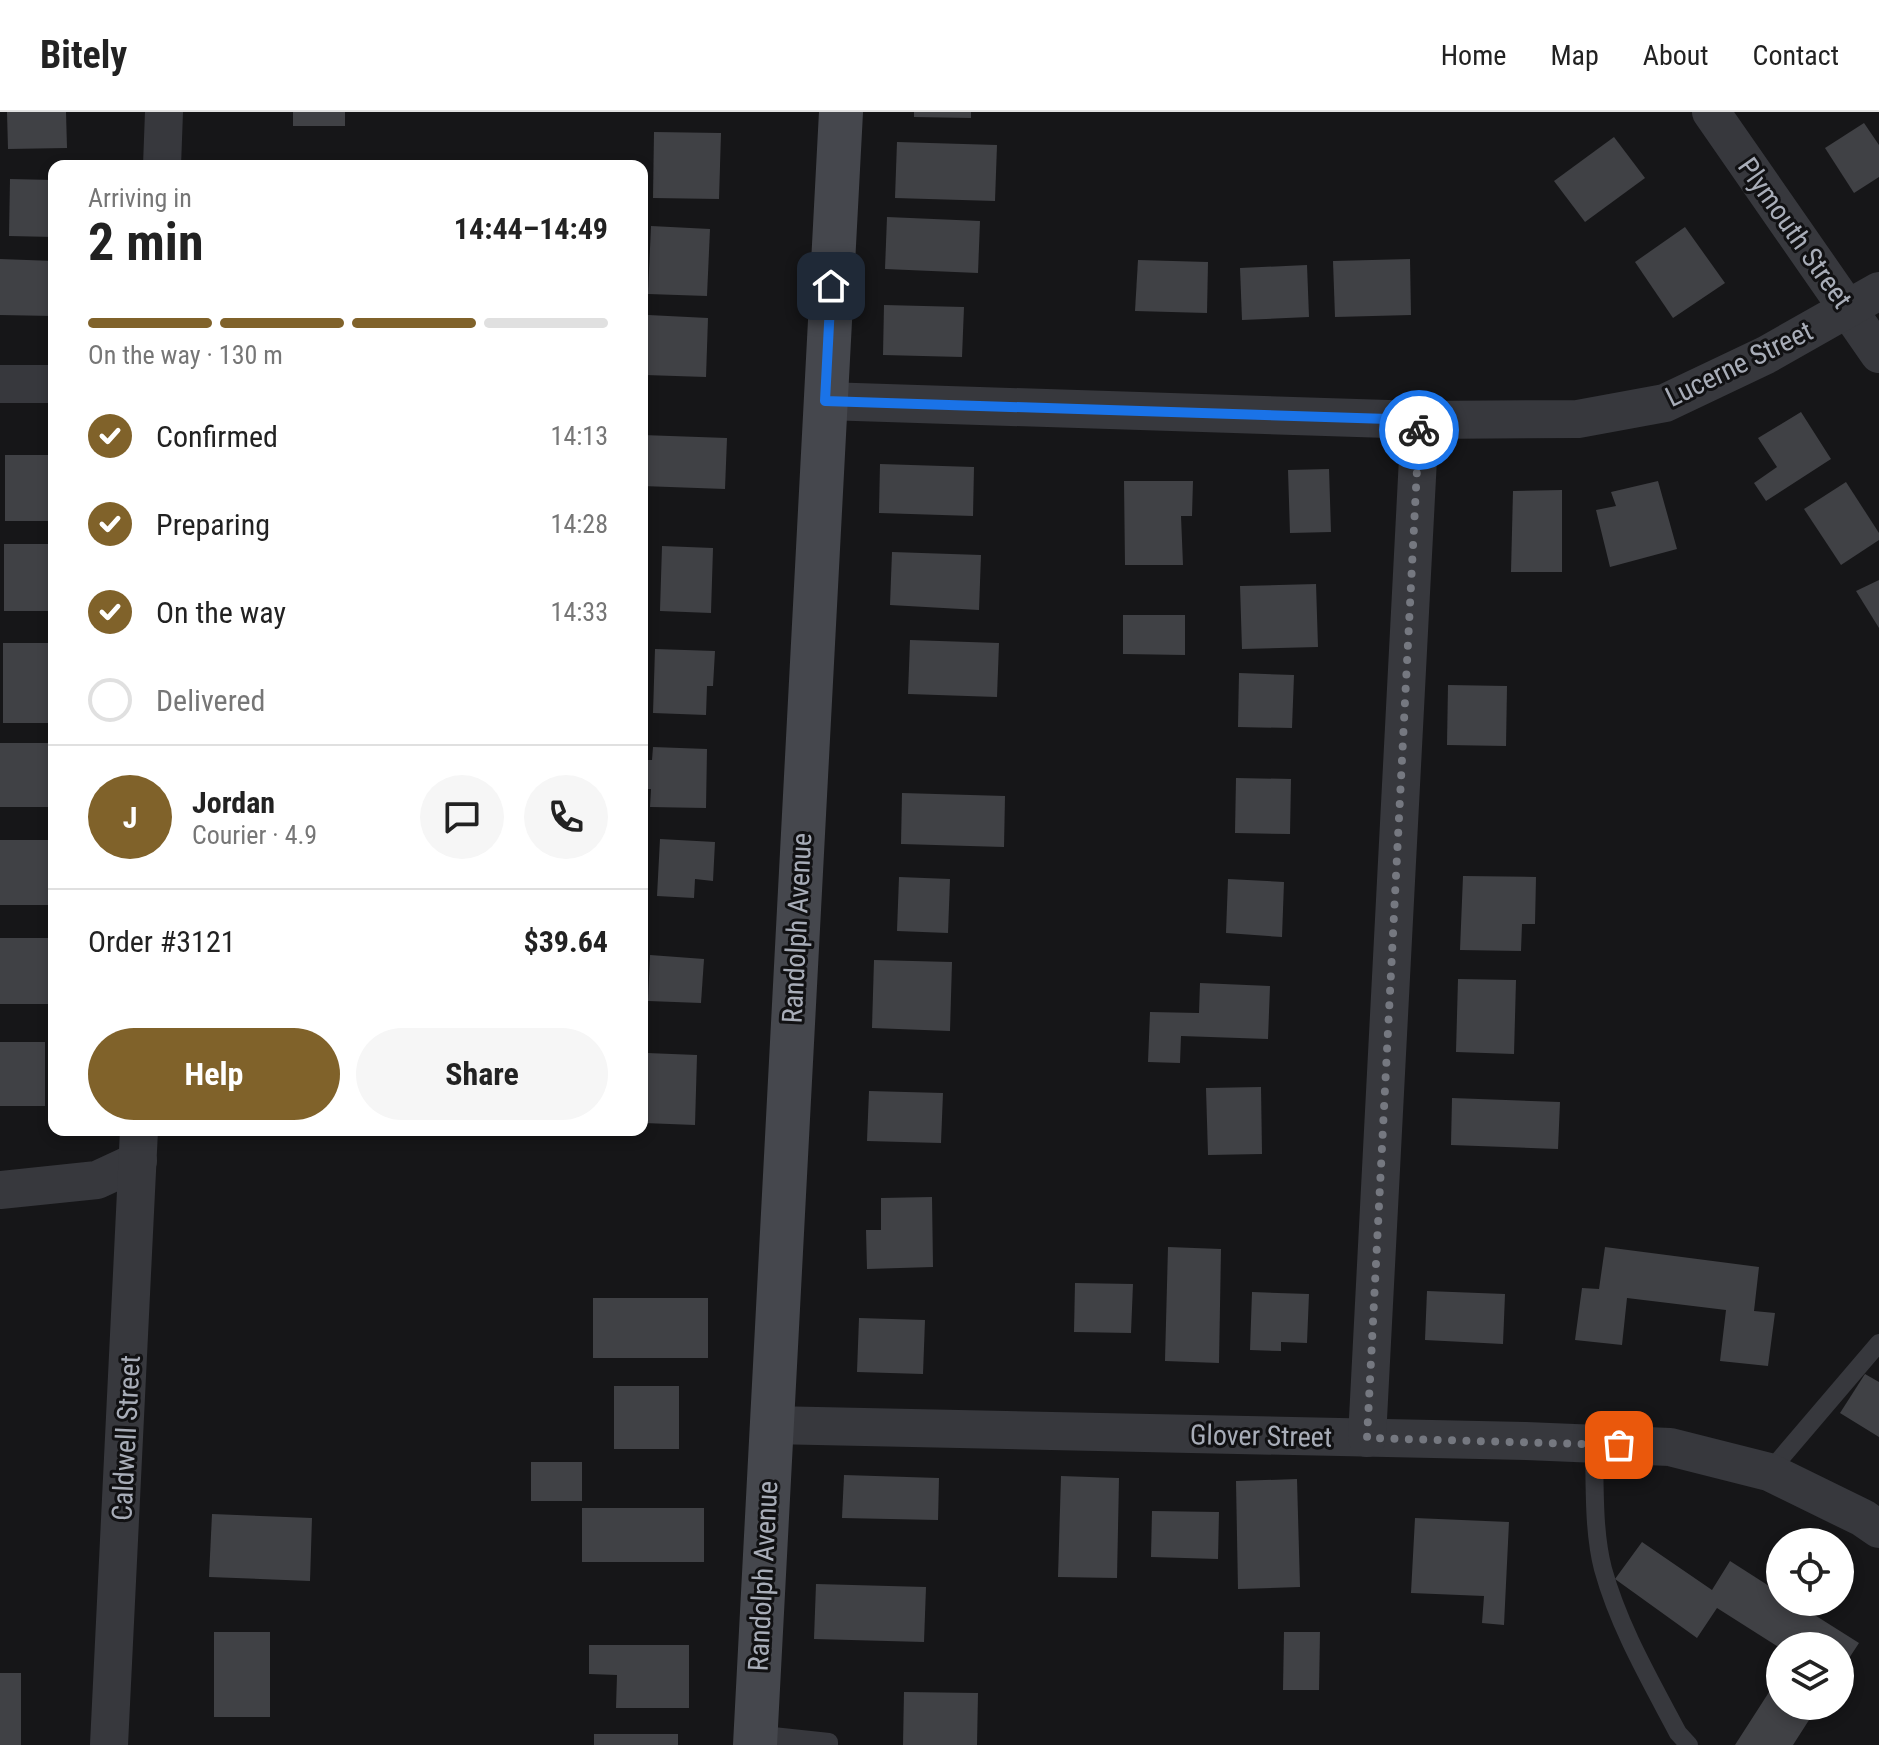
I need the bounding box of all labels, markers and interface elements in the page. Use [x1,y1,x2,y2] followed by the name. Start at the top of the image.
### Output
[40,33,127,77] text: Bitely
[1441,39,1506,72] text: Home
[1550,39,1599,72] text: Map
[1643,39,1709,72] text: About
[1753,39,1839,72] text: Contact
[1731,151,1859,315] street label: Plymouth Street
[88,183,192,213] text: Arriving in
[454,211,608,246] text: 14:44–14:49
[88,212,204,273] text: 2 min
[797,252,865,320] pin
[809,264,853,308] icon: home
[1660,314,1818,414] street label: Lucerne Street
[88,340,283,370] text: On the way · 130 m
[1379,390,1459,470] courier
[1397,408,1441,452] icon: bike
[88,414,132,458] icon: check
[156,419,278,454] text: Confirmed
[551,421,608,451] text: 14:13
[88,502,132,546] icon: check
[156,507,270,542] text: Preparing
[551,509,608,539] text: 14:28
[88,590,132,634] icon: check
[156,595,286,630] text: On the way
[551,597,608,627] text: 14:33
[156,683,265,718] text: Delivered
[420,775,504,859] button: chat
[524,775,608,859] button: phone
[192,785,275,820] text: Jordan
[123,800,137,835] text: J
[192,820,317,850] text: Courier · 4.9
[776,832,818,1024] street label: Randolph Avenue
[88,924,236,959] text: Order #3121
[523,924,608,959] text: $39.64
[88,1028,340,1120] button: Help
[356,1028,608,1120] button: Share
[105,1354,147,1522] street label: Caldwell Street
[1585,1411,1653,1479] pin
[1190,1418,1332,1454] street label: Glover Street
[1597,1423,1641,1467] icon: bag
[742,1480,784,1672] street label: Randolph Avenue
[1766,1528,1854,1720] map controls
[1766,1528,1854,1616] button: locate
[1766,1632,1854,1720] button: layers

